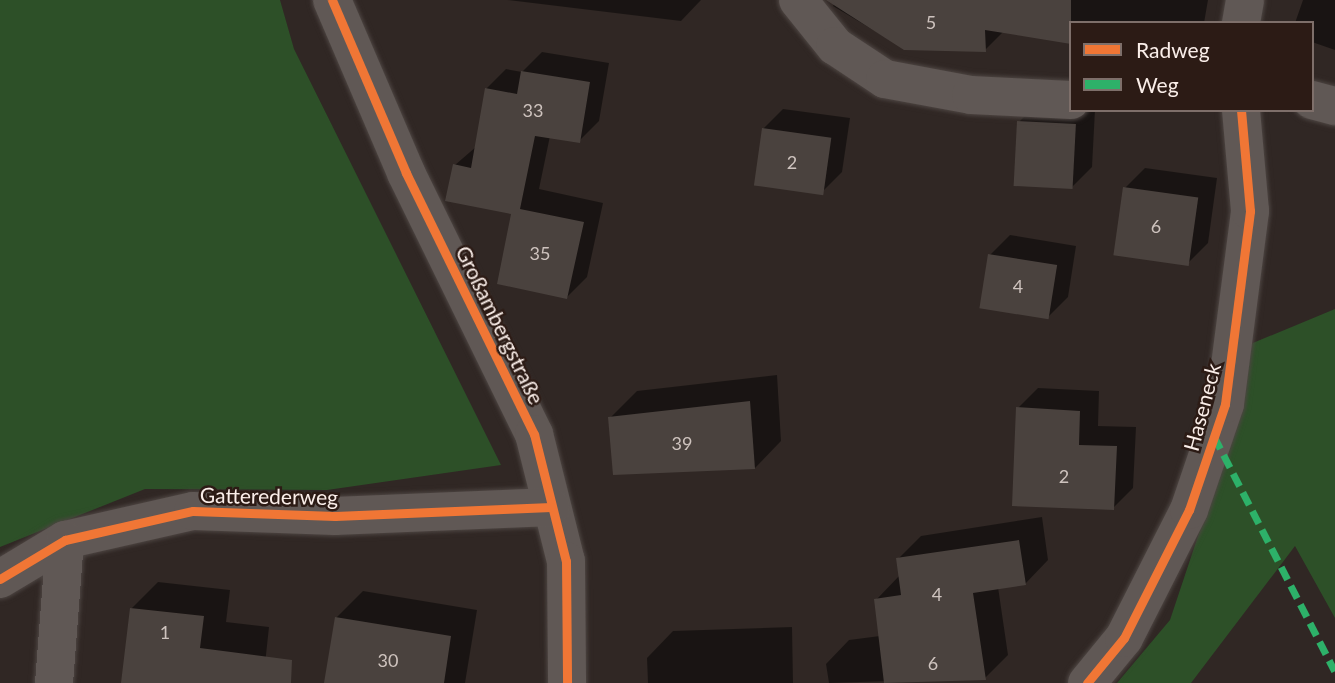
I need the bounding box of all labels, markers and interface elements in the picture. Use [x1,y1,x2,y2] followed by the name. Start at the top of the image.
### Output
[926,11,936,33] house number: 5
[1069,21,1314,112] legend
[1136,37,1210,62] text: Radweg
[1136,72,1179,97] text: Weg
[523,99,543,121] house number: 33
[787,151,797,173] house number: 2
[1151,215,1161,237] house number: 6
[451,242,549,408] street label: Großambergstraße
[530,242,550,264] house number: 35
[1013,275,1023,297] house number: 4
[1178,360,1226,454] street label: Haseneck
[672,432,692,454] house number: 39
[1059,465,1069,487] house number: 2
[200,482,338,510] street label: Gatterederweg
[932,583,942,605] house number: 4
[160,621,170,643] house number: 1
[378,649,398,671] house number: 30
[928,652,938,674] house number: 6

